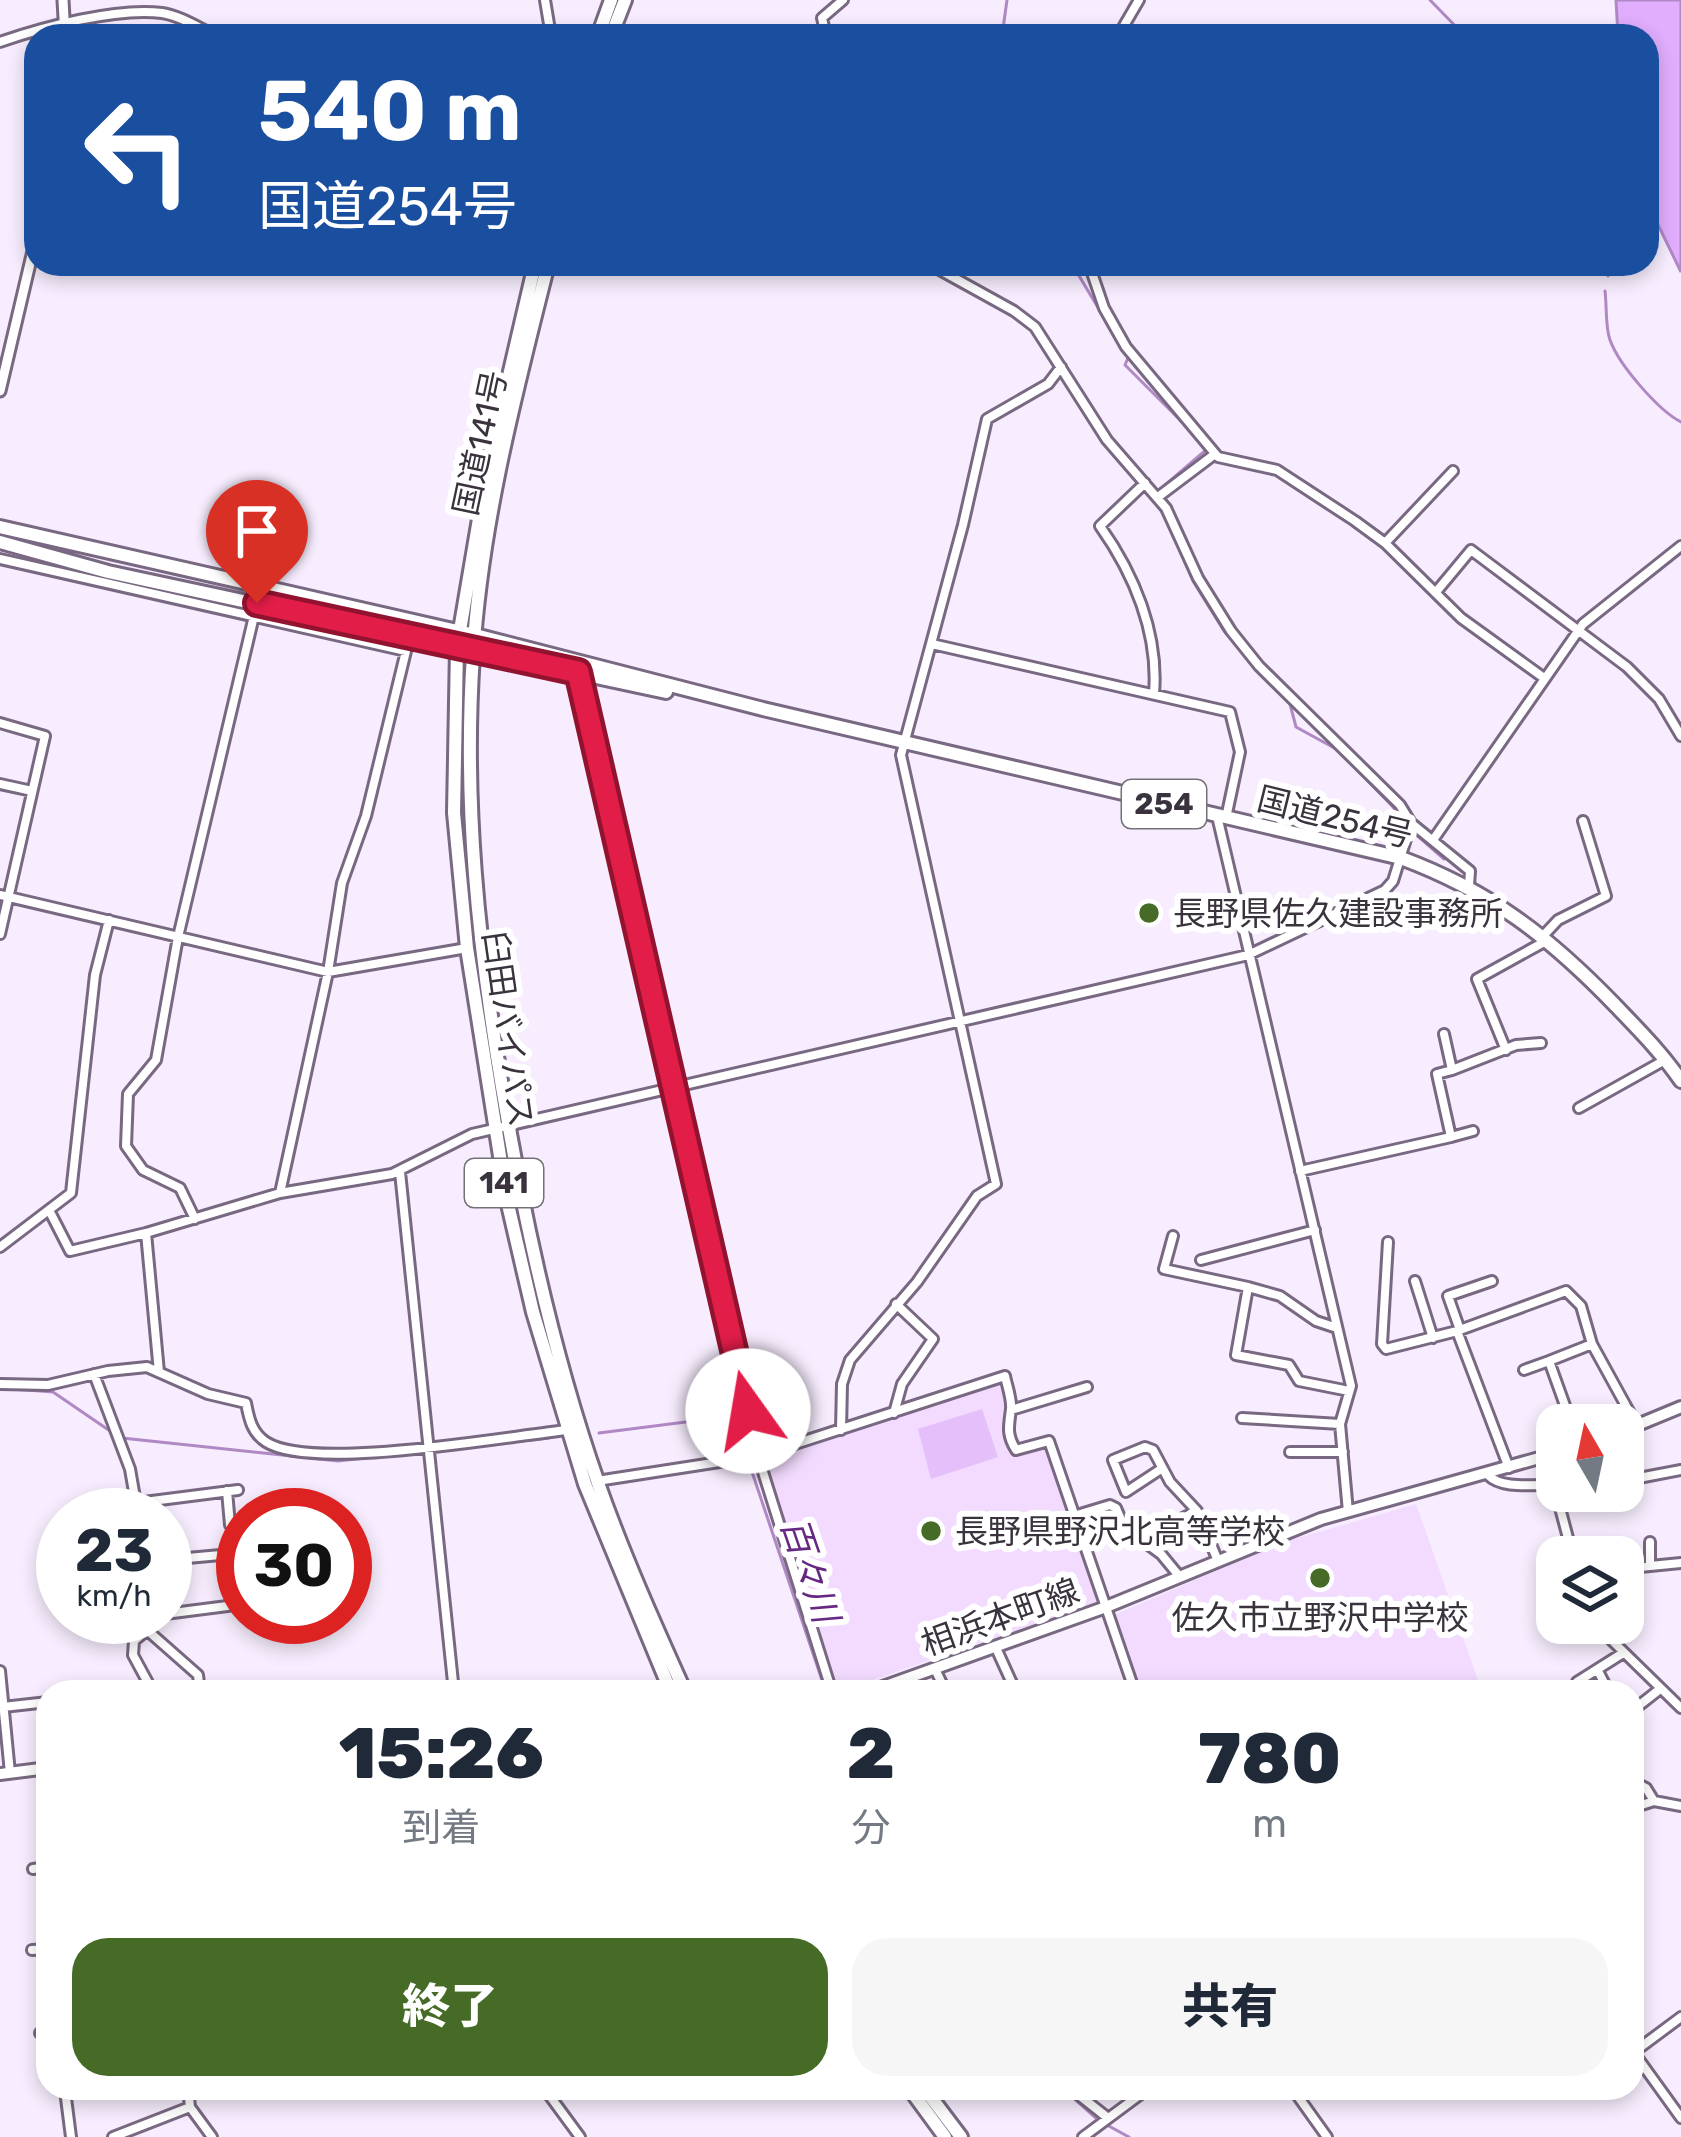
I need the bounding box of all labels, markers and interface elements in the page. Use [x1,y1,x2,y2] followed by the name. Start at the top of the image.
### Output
[258,61,522,161] text: 540 m
[60,72,216,228] icon: left
[258,175,517,239] text: 国道254号
[446,367,514,519] street label: 国道141号
[206,480,308,603] pin
[224,498,290,564] icon: arrive
[1253,779,1417,855] street label: 国道254号
[1122,780,1206,828] road number: 254
[1173,894,1503,933] place label: 長野県佐久建設事務所
[1136,900,1162,926] marker: 長野県佐久建設事務所
[475,929,541,1129] street label: 臼田バイパス
[465,1159,543,1207] road number: 141
[685,1348,811,1474] position arrow
[1536,1404,1644,1512] north arrow
[1536,1404,1644,1644] map controls
[216,1488,372,1644] speed limit sign: 30
[772,1512,849,1632] water label: 百々川
[955,1512,1285,1551] place label: 長野県野沢北高等学校
[75,1515,153,1586] text: 23
[918,1518,944,1544] marker: 長野県野沢北高等学校
[1536,1536,1644,1644] button: layers
[1307,1565,1333,1591] marker: 佐久市立野沢中学校
[916,1570,1084,1664] street label: 相浜本町線
[77,1578,151,1614] text: km/h
[1172,1598,1469,1637] place label: 佐久市立野沢中学校
[339,1711,544,1796] text: 15:26
[846,1711,895,1796] text: 2
[1198,1716,1341,1801] text: 780
[1252,1801,1287,1847] text: m
[402,1805,480,1851] text: 到着
[851,1805,890,1851] text: 分
[72,1938,828,2076] button: 終了
[852,1938,1608,2076] button: 共有

